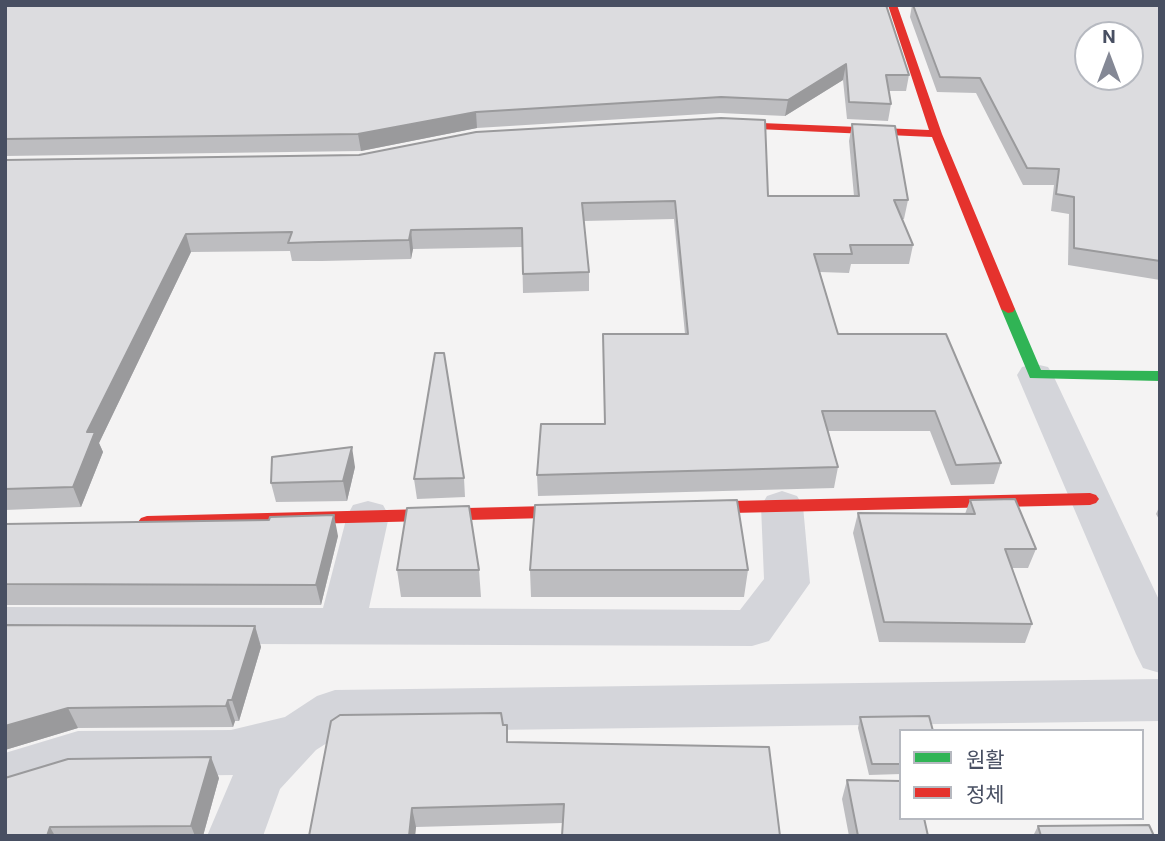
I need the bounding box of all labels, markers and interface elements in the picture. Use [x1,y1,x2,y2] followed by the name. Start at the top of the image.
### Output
[1074,21,1144,91] north arrow
[1102,25,1116,48] text: N
[899,729,1144,820] legend
[966,748,1005,772] text: 원활
[966,783,1005,807] text: 정체

